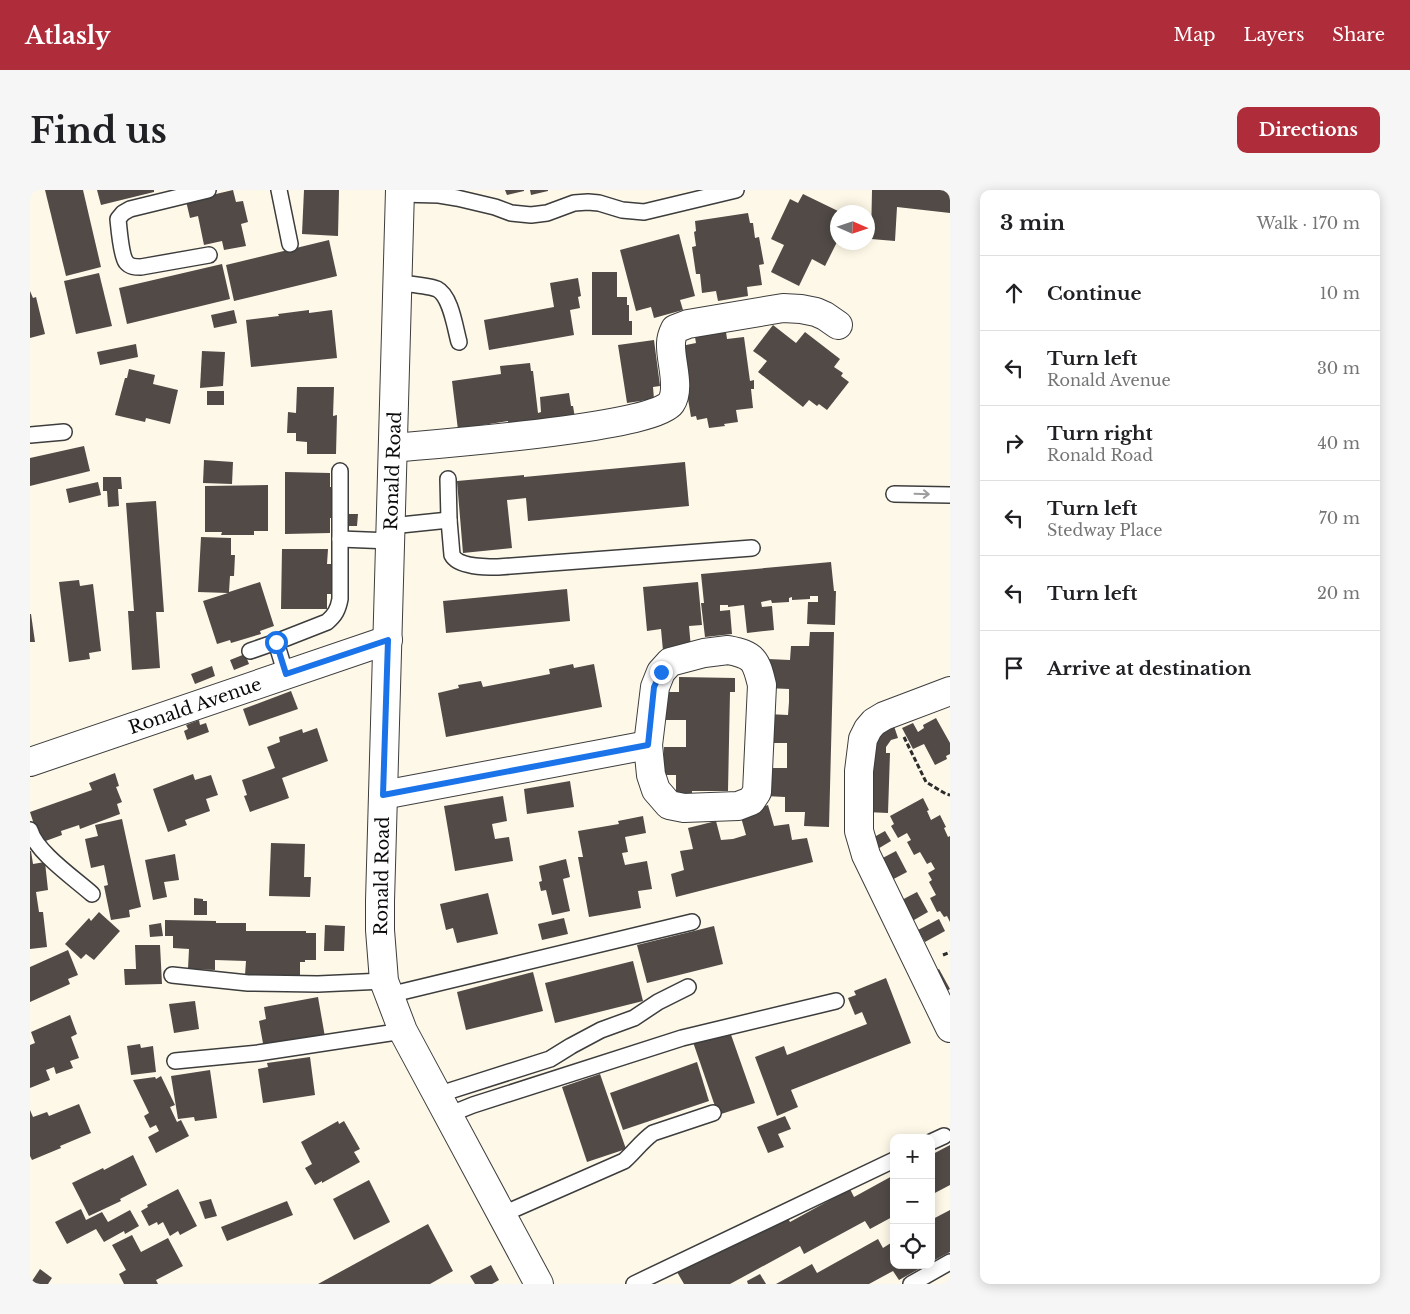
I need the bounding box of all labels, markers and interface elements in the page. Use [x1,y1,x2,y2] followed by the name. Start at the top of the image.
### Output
[25,21,111,50] text: Atlasly
[1174,24,1215,46] text: Map
[1243,24,1304,46] text: Layers
[1332,24,1385,46] text: Share
[1237,107,1380,153] button: Directions
[30,109,167,152] text: Find us
[830,205,875,250] north arrow
[1000,210,1065,236] text: 3 min
[1257,213,1360,233] text: Walk · 170 m
[1000,279,1028,307] icon: ahead
[1047,282,1142,305] text: Continue
[1320,283,1360,303] text: 10 m
[1047,347,1138,370] text: Turn left
[1000,354,1028,382] icon: left
[1317,358,1360,378] text: 30 m
[1047,370,1171,390] text: Ronald Avenue
[380,411,406,531] street label: Ronald Road
[1047,422,1153,445] text: Turn right
[1000,429,1028,457] icon: right
[1317,433,1360,453] text: 40 m
[1047,445,1153,465] text: Ronald Road
[914,490,930,499] one-way arrow
[1047,497,1138,520] text: Turn left
[1000,504,1028,532] icon: left
[1319,508,1360,528] text: 70 m
[1047,520,1162,540] text: Stedway Place
[1000,579,1028,607] icon: left
[1047,582,1138,605] text: Turn left
[1317,583,1360,603] text: 20 m
[265,631,288,654] route start
[1000,654,1028,682] icon: arrive
[1047,657,1251,680] text: Arrive at destination
[650,661,673,684] route end
[126,673,264,739] street label: Ronald Avenue
[370,816,394,936] street label: Ronald Road
[890,1134,935,1269] map controls
[890,1134,935,1179] button: +
[890,1179,935,1224] button: −
[890,1224,935,1269] button: locate

